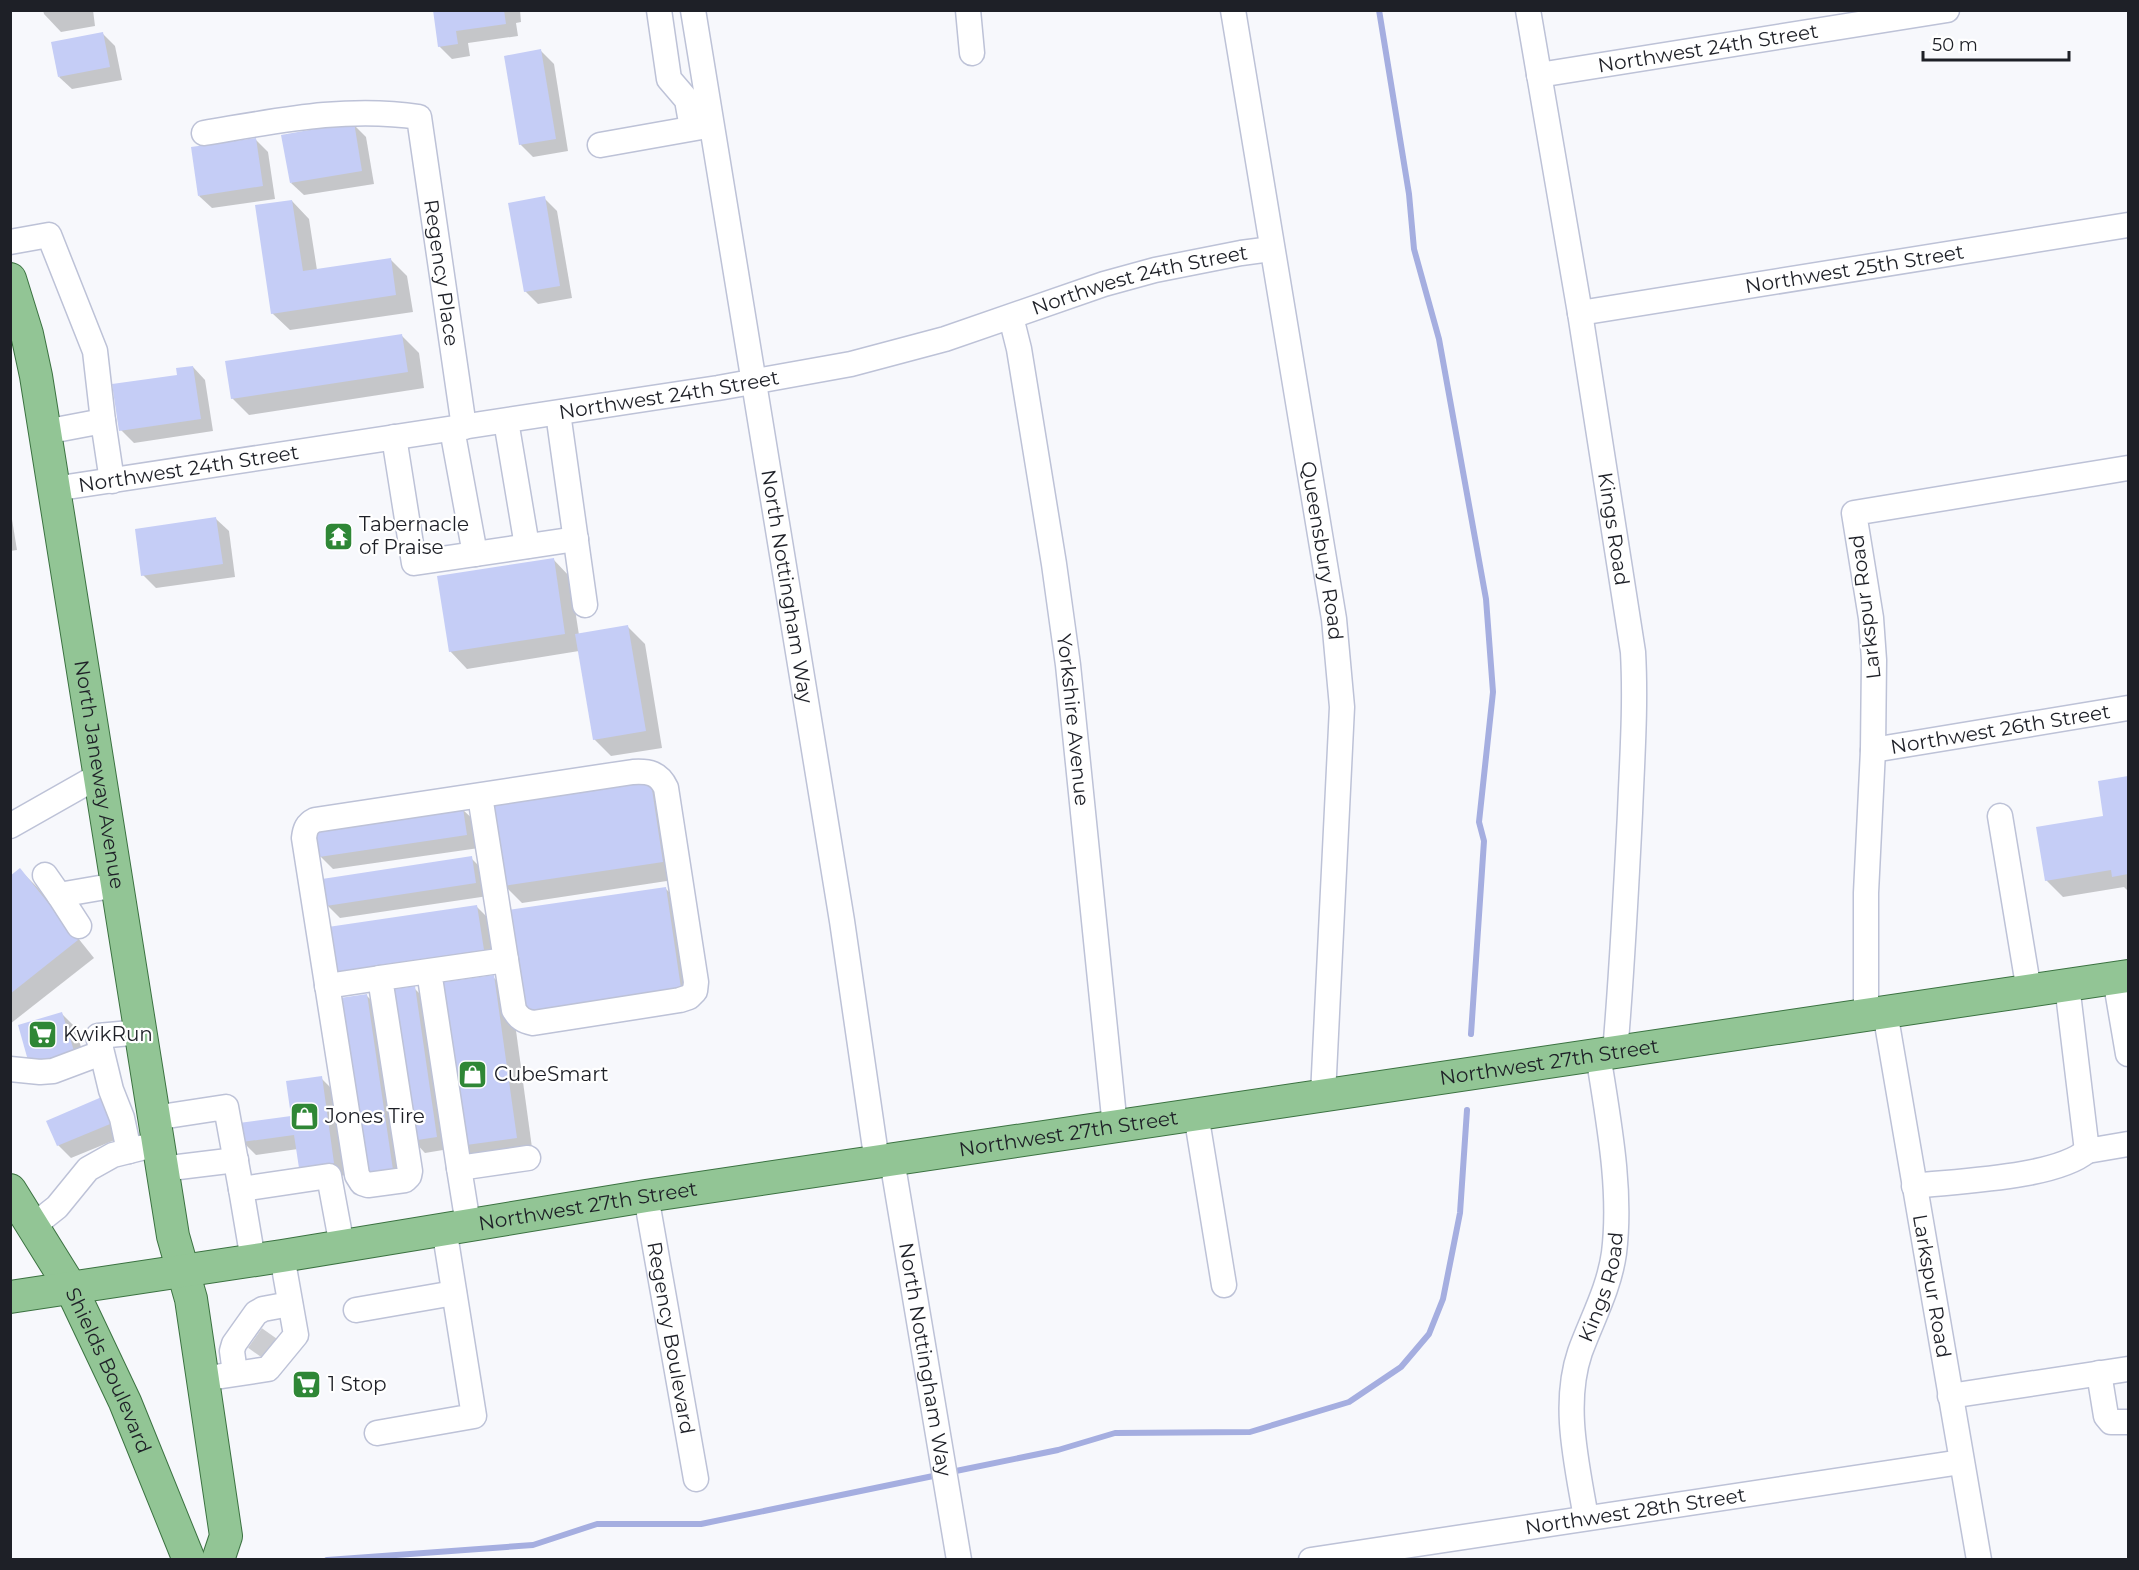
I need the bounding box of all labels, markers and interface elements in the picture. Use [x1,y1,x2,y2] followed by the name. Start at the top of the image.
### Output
[1596,19,1820,77] street label: Northwest 24th Street
[1923,24,2068,62] scale bar
[1932,34,1978,56] text: 50 m
[419,198,464,348] street label: Regency Place
[1029,240,1249,320] street label: Northwest 24th Street
[1743,240,1966,298] street label: Northwest 25th Street
[557,365,781,424] street label: Northwest 24th Street
[77,440,300,497] street label: Northwest 24th Street
[1296,459,1348,641] street label: Queensbury Road
[756,468,818,705] street label: North Nottingham Way
[1593,471,1634,587] street label: Kings Road
[359,512,469,559] place label: Tabernacle of Praise
[322,520,354,552] temple icon: Tabernacle of Praise
[1844,533,1886,681] street label: Larkspur Road
[1052,632,1094,807] street label: Yorkshire Avenue
[69,658,130,891] street label: North Janeway Avenue
[1889,699,2112,759] street label: Northwest 26th Street
[26,1018,58,1050] supermarket icon: KwikRun
[63,1022,153,1046] place label: KwikRun
[1438,1034,1660,1090] street label: Northwest 27th Street
[457,1058,489,1090] shop icon: CubeSmart
[494,1062,609,1086] place label: CubeSmart
[288,1100,320,1132] shop icon: Jones Tire
[324,1104,425,1128] place label: Jones Tire
[957,1105,1180,1161] street label: Northwest 27th Street
[477,1177,699,1235] street label: Northwest 27th Street
[1908,1212,1956,1360] street label: Larkspur Road
[1573,1231,1628,1345] street label: Kings Road
[642,1240,700,1436] street label: Regency Boulevard
[894,1241,957,1478] street label: North Nottingham Way
[61,1284,156,1457] street label: Shields Boulevard
[291,1368,323,1400] supermarket icon: 1 Stop
[328,1372,387,1396] place label: 1 Stop
[1523,1483,1747,1540] street label: Northwest 28th Street

